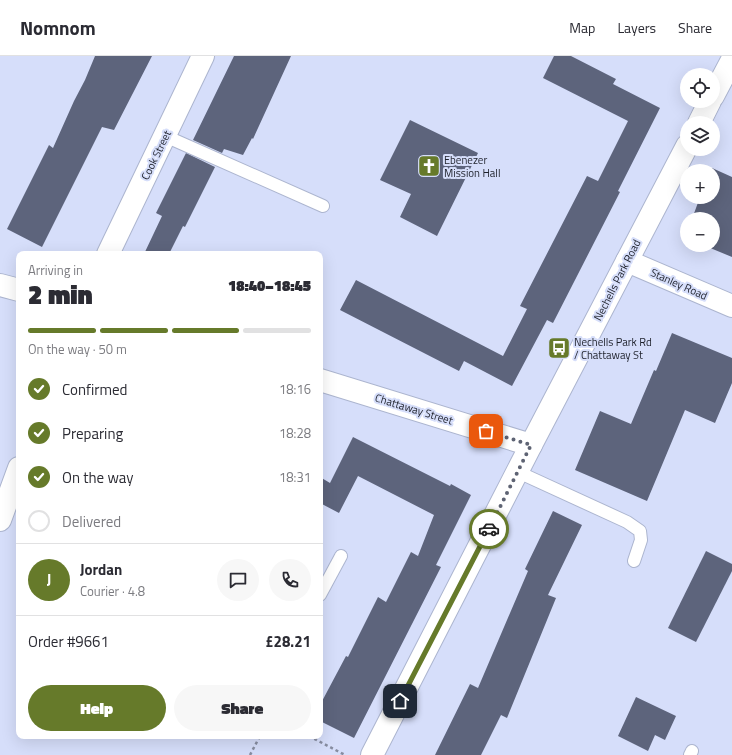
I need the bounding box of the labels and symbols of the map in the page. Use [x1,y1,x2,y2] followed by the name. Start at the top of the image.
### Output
[137,127,175,183] street label: Cook Street
[444,152,500,181] place label: Ebenezer Mission Hall
[416,153,442,179] church icon: Ebenezer Mission Hall
[590,237,644,323] street label: Nechells Park Road
[648,264,710,304] street label: Stanley Road
[574,334,652,363] place label: Nechells Park Rd / Chattaway St
[546,335,572,361] bus stop icon: Nechells Park Rd / Chattaway St
[373,390,455,428] street label: Chattaway Street
[469,414,503,448] pin
[469,509,509,549] courier
[383,684,417,718] pin

